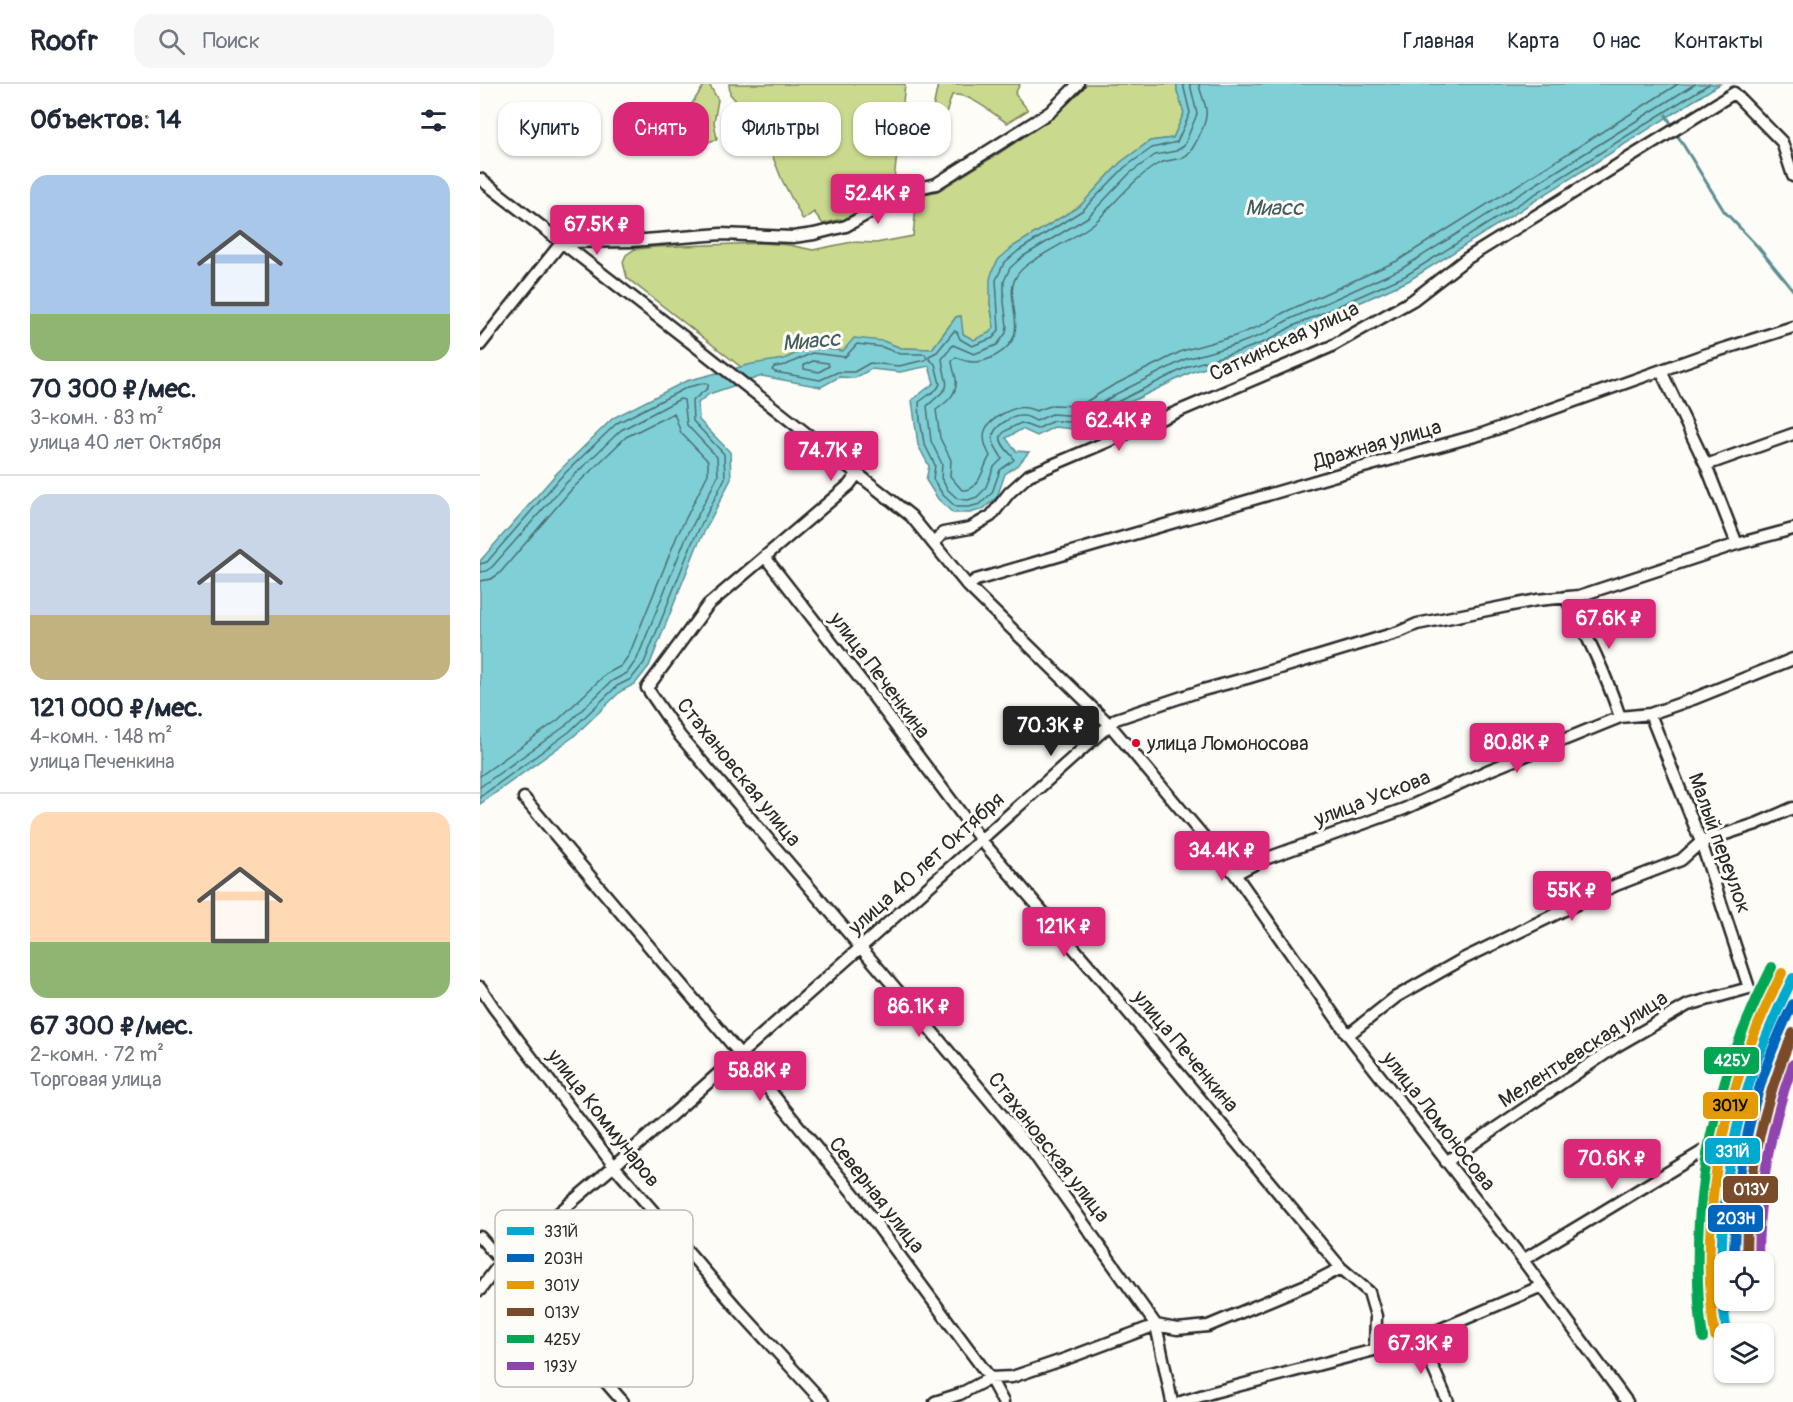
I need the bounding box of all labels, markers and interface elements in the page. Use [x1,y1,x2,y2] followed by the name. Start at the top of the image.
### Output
[134,14,554,68] search box
[30,24,98,59] text: Roofr
[155,25,188,58] icon: search
[203,27,260,55] text: Поиск
[1403,28,1474,55] text: Главная
[1507,28,1559,55] text: Карта
[1592,28,1641,55] text: О нас
[1674,28,1763,55] text: Контакты
[498,102,601,156] chip: Купить
[613,102,709,156] chip: Снять
[721,102,841,156] chip: Фильтры
[853,102,951,156] chip: Новое
[30,104,181,136] text: Объектов: 14
[417,104,450,137] icon: filters
[823,174,933,225] pin: 52.4K ₽
[845,181,911,206] text: 52.4K ₽
[1245,194,1305,222] water label: Миасс
[542,205,652,256] pin: 67.5K ₽
[564,212,630,237] text: 67.5K ₽
[186,214,294,322] icon: home
[1205,295,1363,388] street label: Саткинская улица
[781,324,843,357] water label: Миасс
[30,373,197,405] text: 70 300 ₽/мес.
[1064,401,1174,452] pin: 62.4K ₽
[30,405,164,430] text: 3-комн. · 83 m²
[1085,408,1153,433] text: 62.4K ₽
[1309,413,1445,476] street label: Дражная улица
[30,430,221,455] text: улица 40 лет Октября
[776,431,886,482] pin: 74.7K ₽
[798,438,864,463] text: 74.7K ₽
[186,533,294,641] icon: home
[1554,599,1664,650] pin: 67.6K ₽
[823,606,936,744] street label: улица Печенкина
[1576,606,1642,631] text: 67.6K ₽
[30,692,203,724] text: 121 000 ₽/мес.
[670,692,807,852] street label: Стахановская улица
[996,706,1106,757] pin: 70.3K ₽
[1017,713,1085,738] text: 70.3K ₽
[1462,723,1572,774] pin: 80.8K ₽
[30,724,172,749] text: 4-комн. · 148 m²
[1484,730,1550,755] text: 80.8K ₽
[1146,731,1309,756] place label: улица Ломоносова
[1130,737,1142,749] marker: улица Ломоносова
[30,749,174,774] text: улица Печенкина
[1309,764,1434,833] street label: улица Ускова
[1682,769,1757,917] street label: Малый переулок
[842,786,1010,941] street label: улица 40 лет Октября
[1167,831,1277,882] pin: 34.4K ₽
[1188,838,1256,863] text: 34.4K ₽
[186,851,294,959] icon: home
[1530,871,1614,922] pin: 55K ₽
[1547,878,1597,903] text: 55K ₽
[1015,907,1113,958] pin: 121K ₽
[1036,914,1092,939] text: 121K ₽
[1126,984,1245,1118] street label: улица Печенкина
[1494,985,1673,1114] street label: Мелентьевская улица
[864,987,974,1038] pin: 86.1K ₽
[888,994,950,1019] text: 86.1K ₽
[30,1010,194,1042] text: 67 300 ₽/мес.
[30,1042,164,1067] text: 2-комн. · 72 m²
[540,1043,666,1193] street label: улица Коммунаров
[1375,1045,1501,1196] street label: улица Ломоносова
[1703,1046,1760,1075] line badge: 425У
[705,1051,815,1102] pin: 58.8K ₽
[1714,1051,1751,1071] text: 425У
[728,1058,792,1083] text: 58.8K ₽
[30,1067,162,1092] text: Торговая улица
[981,1067,1116,1228] street label: Стахановская улица
[1702,1091,1759,1120] line badge: 301У
[1712,1096,1748,1116] text: 301У
[823,1131,931,1259] street label: Северная улица
[1704,1137,1761,1165] line badge: 331Й
[1557,1139,1667,1190] pin: 70.6K ₽
[1715,1142,1749,1162] text: 331Й
[1578,1146,1646,1171] text: 70.6K ₽
[1722,1175,1779,1204] line badge: 013У
[1733,1180,1769,1200] text: 013У
[1707,1204,1764,1233] line badge: 203Н
[1717,1209,1755,1229] text: 203Н
[495,1210,693,1387] legend
[544,1222,578,1242] text: 331Й
[544,1249,583,1269] text: 203Н
[1714,1251,1774,1383] map controls
[1714,1251,1774,1311] button: locate
[544,1276,580,1296] text: 301У
[544,1303,580,1323] text: 013У
[1714,1323,1774,1383] button: layers
[1366,1324,1476,1375] pin: 67.3K ₽
[544,1330,581,1350] text: 425У
[1388,1331,1454,1356] text: 67.3K ₽
[544,1357,577,1377] text: 193У

